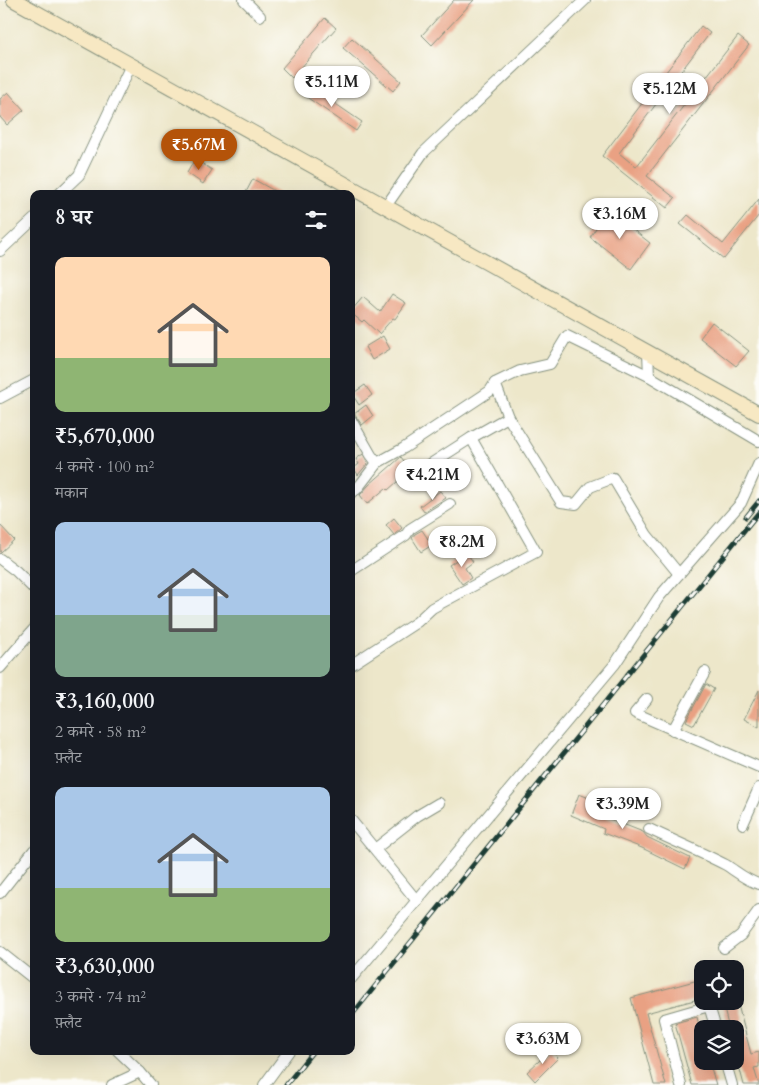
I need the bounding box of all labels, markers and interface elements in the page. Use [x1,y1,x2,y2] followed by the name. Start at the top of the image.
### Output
[291,66,373,108] pin: ₹5.11M
[305,71,359,93] text: ₹5.11M
[629,72,711,115] pin: ₹5.12M
[643,78,697,100] text: ₹5.12M
[158,128,240,171] pin: ₹5.67M
[172,134,226,156] text: ₹5.67M
[579,198,661,240] pin: ₹3.16M
[55,203,92,232] text: 8 घर
[593,203,647,225] text: ₹3.16M
[302,206,330,234] icon: filters
[148,290,238,380] icon: home
[55,422,154,451] text: ₹5,670,000
[55,456,154,478] text: 4 कमरे · 100 m²
[392,458,474,501] pin: ₹4.21M
[406,464,460,486] text: ₹4.21M
[55,482,87,504] text: मकान
[427,526,497,568] pin: ₹8.2M
[439,531,485,553] text: ₹8.2M
[148,555,238,645] icon: home
[55,687,154,716] text: ₹3,160,000
[55,721,146,743] text: 2 कमरे · 58 m²
[55,747,82,769] text: फ़्लैट
[582,788,664,830] pin: ₹3.39M
[596,793,650,815] text: ₹3.39M
[148,820,238,910] icon: home
[55,952,154,981] text: ₹3,630,000
[694,960,744,1070] map controls
[694,960,744,1010] button: locate
[55,986,146,1008] text: 3 कमरे · 74 m²
[55,1012,82,1034] text: फ़्लैट
[694,1020,744,1070] button: layers
[502,1022,584,1065] pin: ₹3.63M
[516,1028,570,1050] text: ₹3.63M

